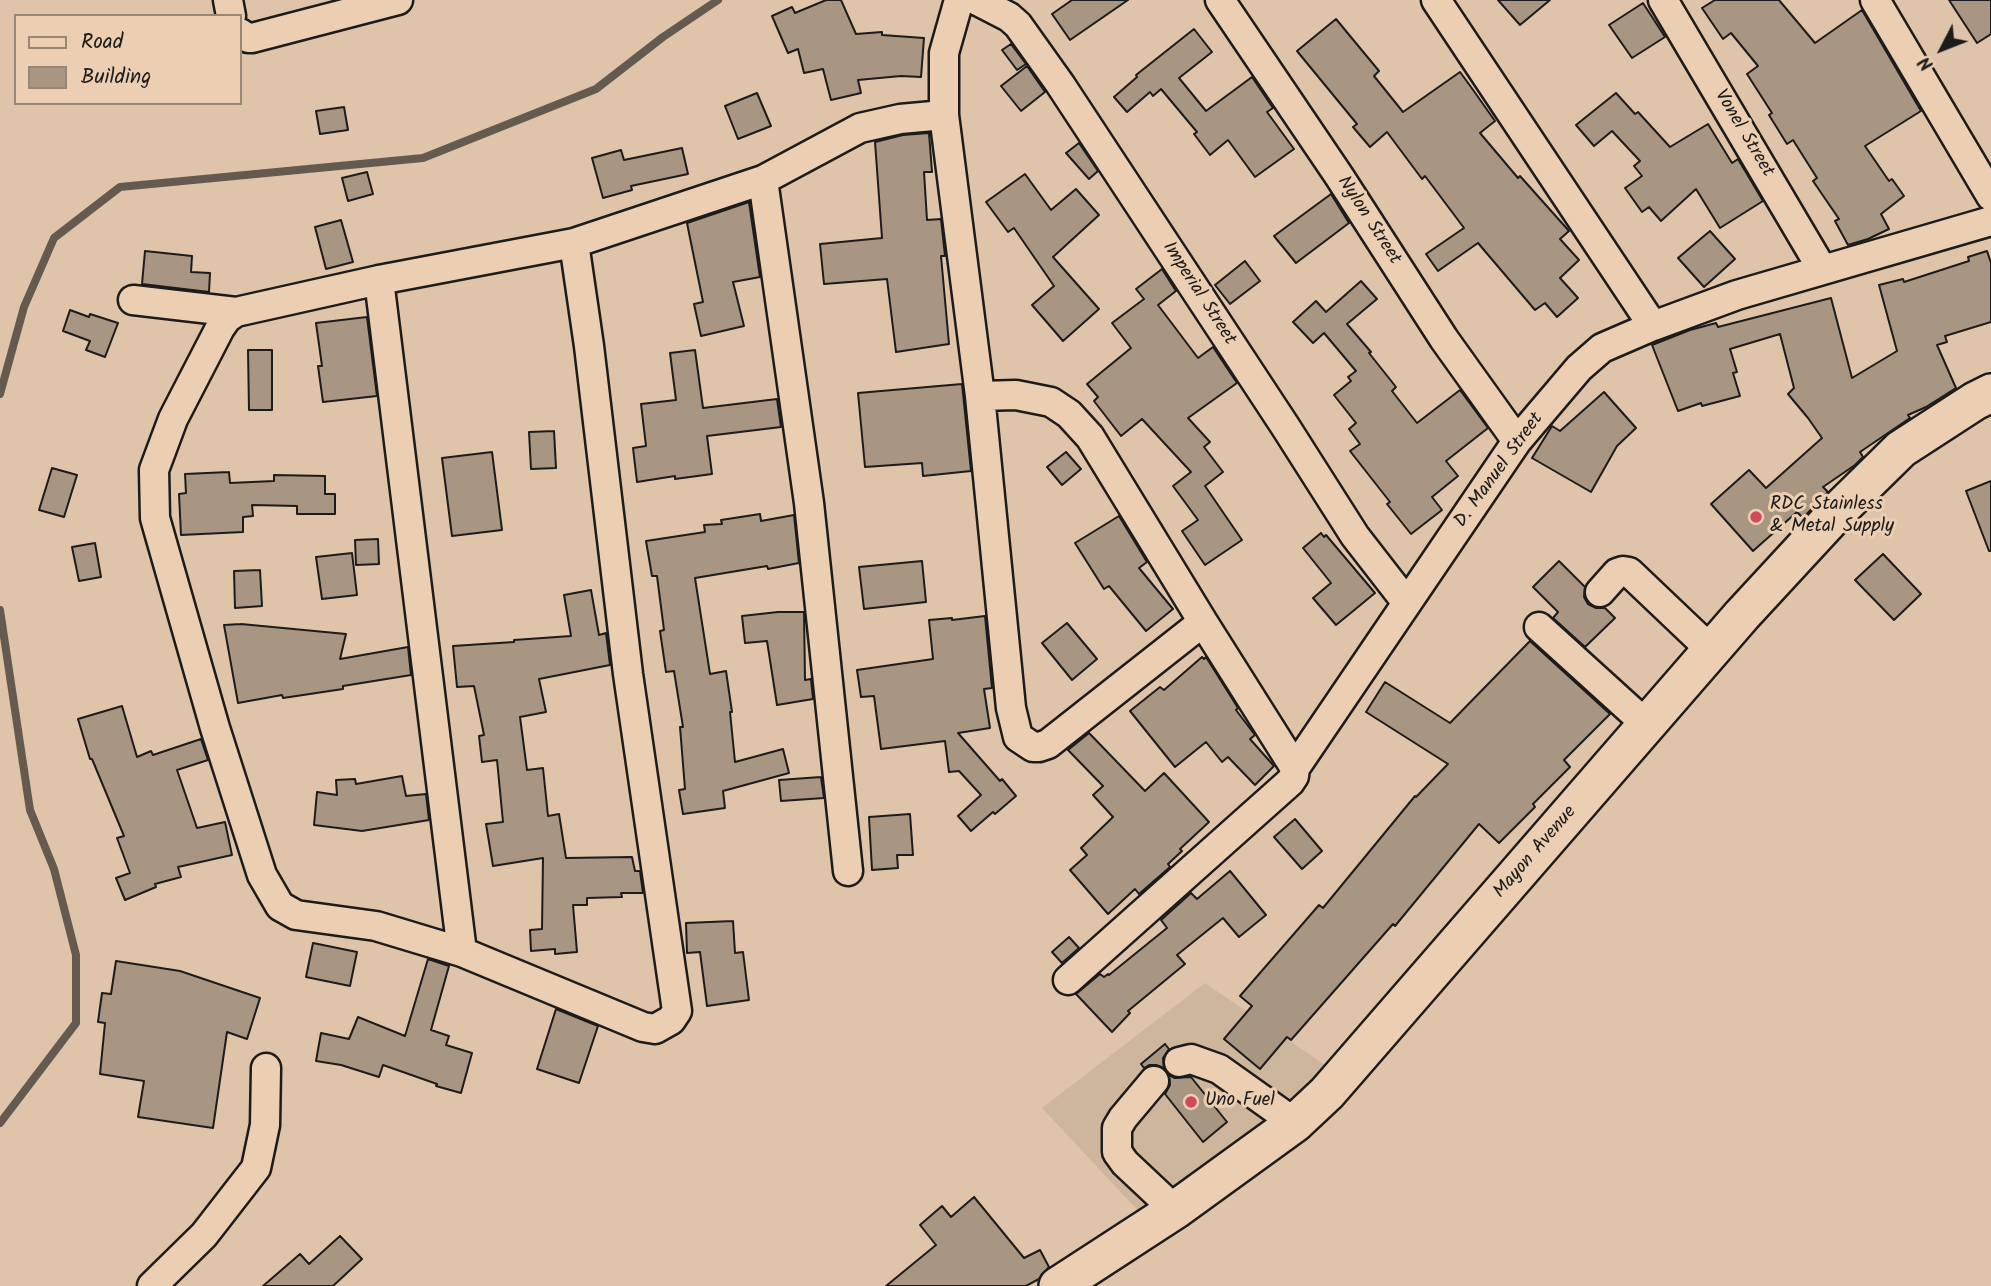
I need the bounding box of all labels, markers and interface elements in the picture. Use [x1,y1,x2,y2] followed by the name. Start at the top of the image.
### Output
[14,14,242,105] legend
[1907,14,1977,84] north arrow
[81,26,123,59] text: Road
[1911,49,1942,78] text: N
[81,61,151,94] text: Building
[1708,86,1778,182] street label: Vonel Street
[1331,172,1405,270] street label: Nylon Street
[1156,238,1240,350] street label: Imperial Street
[1451,409,1549,533] street label: D. Manuel Street
[1770,495,1894,539] place label: RDC Stainless & Metal Supply
[1748,509,1764,525] marker: RDC Stainless & Metal Supply
[1490,802,1582,904] street label: Mayon Avenue
[1205,1091,1275,1113] place label: Uno Fuel
[1183,1094,1199,1110] marker: Uno Fuel

